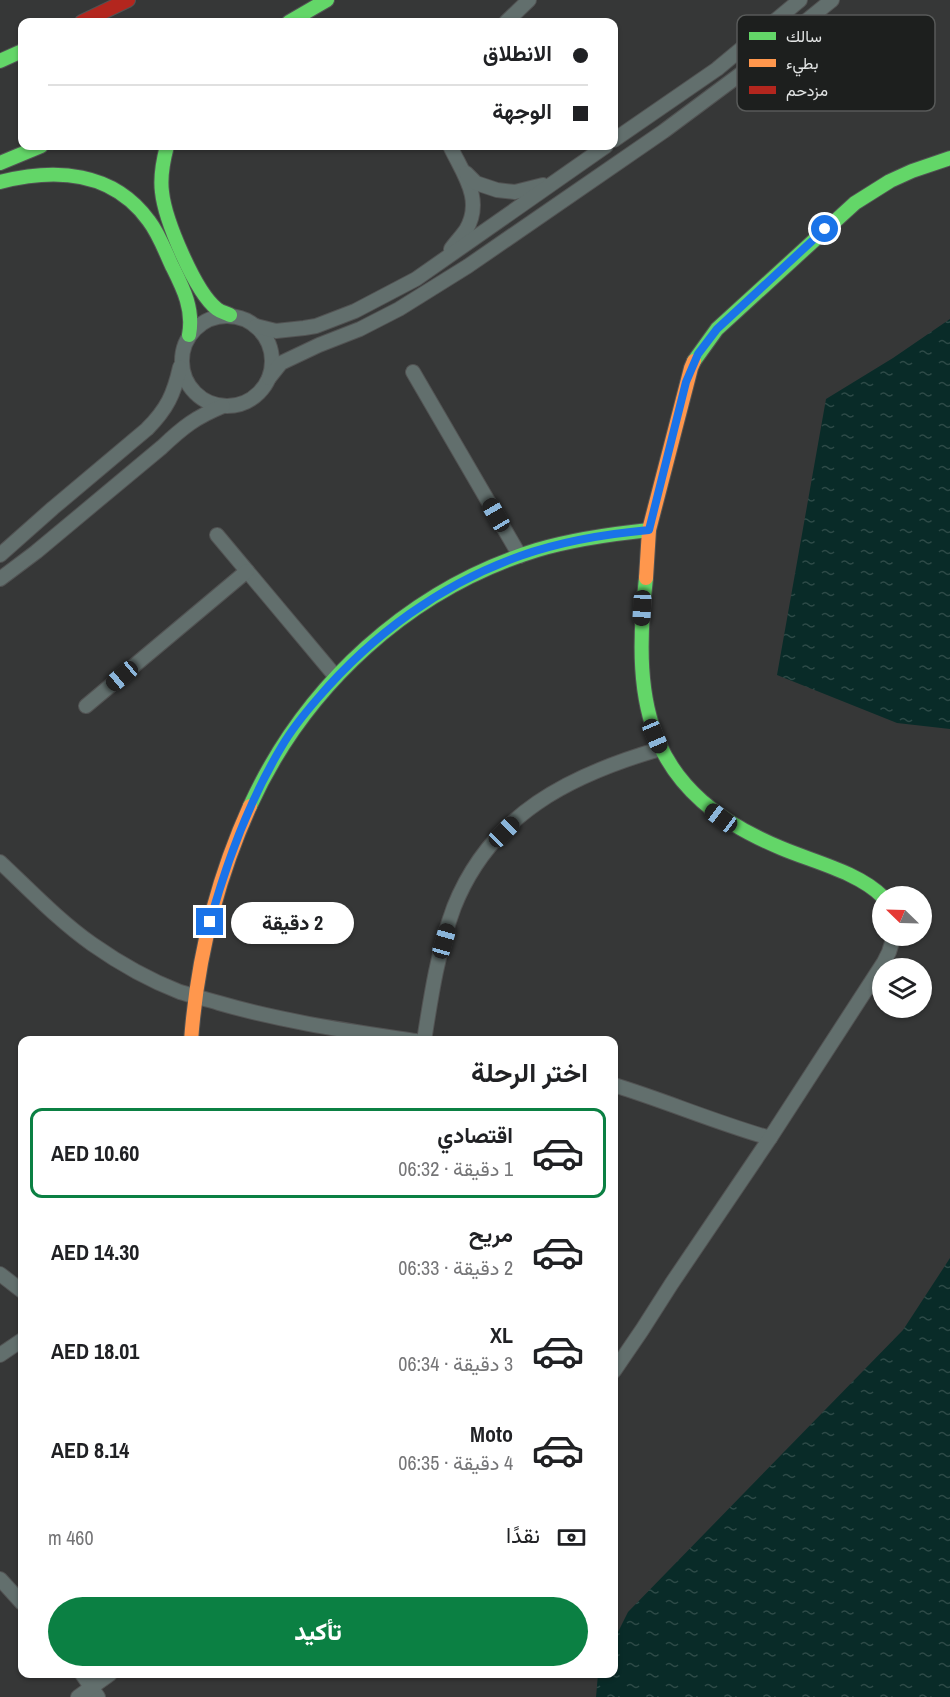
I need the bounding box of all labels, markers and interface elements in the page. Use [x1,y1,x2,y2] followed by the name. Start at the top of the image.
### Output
[737,15,935,111] legend
[786,25,822,47] text: سالك
[483,38,552,68] text: الانطلاق
[786,52,818,77] text: بطيء
[786,79,828,101] text: مزدحم
[492,96,552,126] text: الوجهة
[811,215,838,242] route start
[479,495,513,535] car
[632,590,652,626] car
[102,658,142,694] car
[640,716,670,756] car
[701,800,741,836] car
[485,813,523,851] car
[872,886,932,946] north arrow
[872,886,932,1018] map controls
[231,901,354,943] callout: 2 دقيقة
[196,908,223,935] route end
[262,909,323,936] text: 2 دقيقة
[430,921,458,961] car
[872,958,932,1018] button: layers
[471,1054,588,1090] text: اختر الرحلة
[437,1120,513,1150] text: اقتصادي
[531,1126,585,1180] icon: car
[51,1138,139,1168] text: AED 10.60
[398,1155,513,1182] text: 1 دقيقة · 06:32
[469,1219,513,1249] text: مريح
[531,1225,585,1279] icon: car
[51,1237,139,1267] text: AED 14.30
[398,1254,513,1281] text: 2 دقيقة · 06:33
[490,1320,513,1350] text: XL
[531,1324,585,1378] icon: car
[51,1336,139,1366] text: AED 18.01
[398,1350,513,1377] text: 3 دقيقة · 06:34
[470,1419,513,1449] text: Moto
[531,1423,585,1477] icon: car
[51,1435,129,1465] text: AED 8.14
[398,1449,513,1476] text: 4 دقيقة · 06:35
[506,1520,540,1550] text: نقدًا
[555,1521,588,1554] icon: cash
[48,1524,94,1551] text: 460 m
[48,1597,588,1666] button: تأكيد

